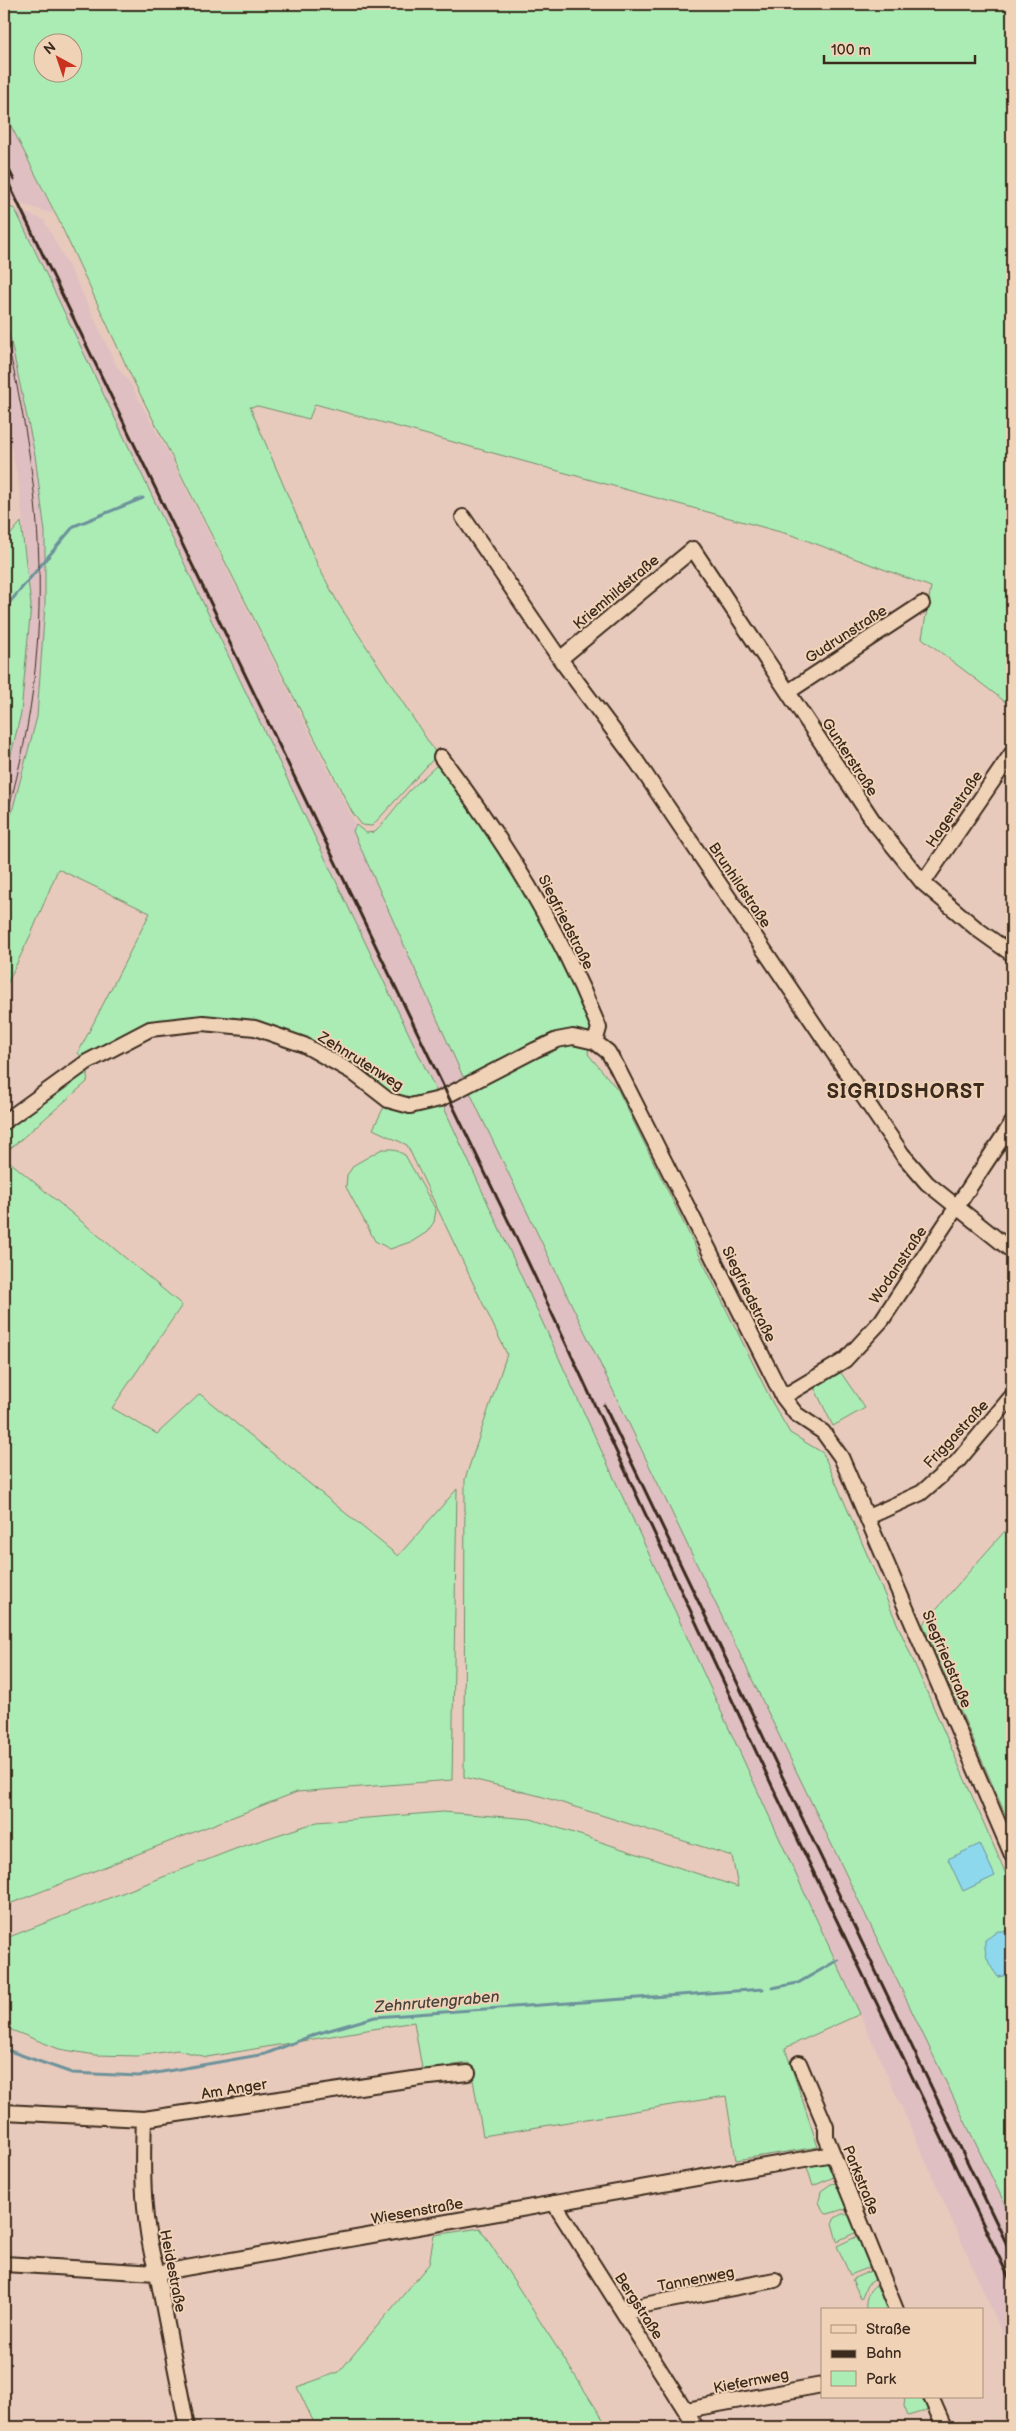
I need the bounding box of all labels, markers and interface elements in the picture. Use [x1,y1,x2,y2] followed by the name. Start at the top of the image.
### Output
[32,32,82,82] north arrow
[824,32,975,64] scale bar
[40,39,59,58] text: N
[831,41,871,60] text: 100 m
[569,551,663,634] street label: Kriemhildstraße
[802,601,891,668] street label: Gudrunstraße
[817,715,882,800] street label: Gunterstraße
[922,767,987,851] street label: Hagenstraße
[704,839,775,932] street label: Brunhildstraße
[533,872,598,973] street label: Siegfriedstraße
[313,1027,407,1095] street label: Zehnrutenweg
[827,1080,985,1104] district label: SIGRIDSHORST
[865,1223,931,1308] street label: Wodanstraße
[717,1243,780,1345] street label: Siegfriedstraße
[920,1396,993,1473] street label: Friggastraße
[917,1608,976,1711] street label: Siegfriedstraße
[373,1988,500,2017] water label: Zehnrutengraben
[200,2075,269,2104] street label: Am Anger
[838,2143,883,2218] street label: Parkstraße
[370,2194,465,2229] street label: Wiesenstraße
[155,2228,190,2314] street label: Heidestraße
[656,2263,736,2296] street label: Tannenweg
[610,2269,667,2343] street label: Bergstraße
[821,2308,984,2398] legend
[866,2320,911,2339] text: Straße
[866,2344,902,2363] text: Bahn
[712,2365,790,2398] street label: Kiefernweg
[866,2370,897,2389] text: Park

